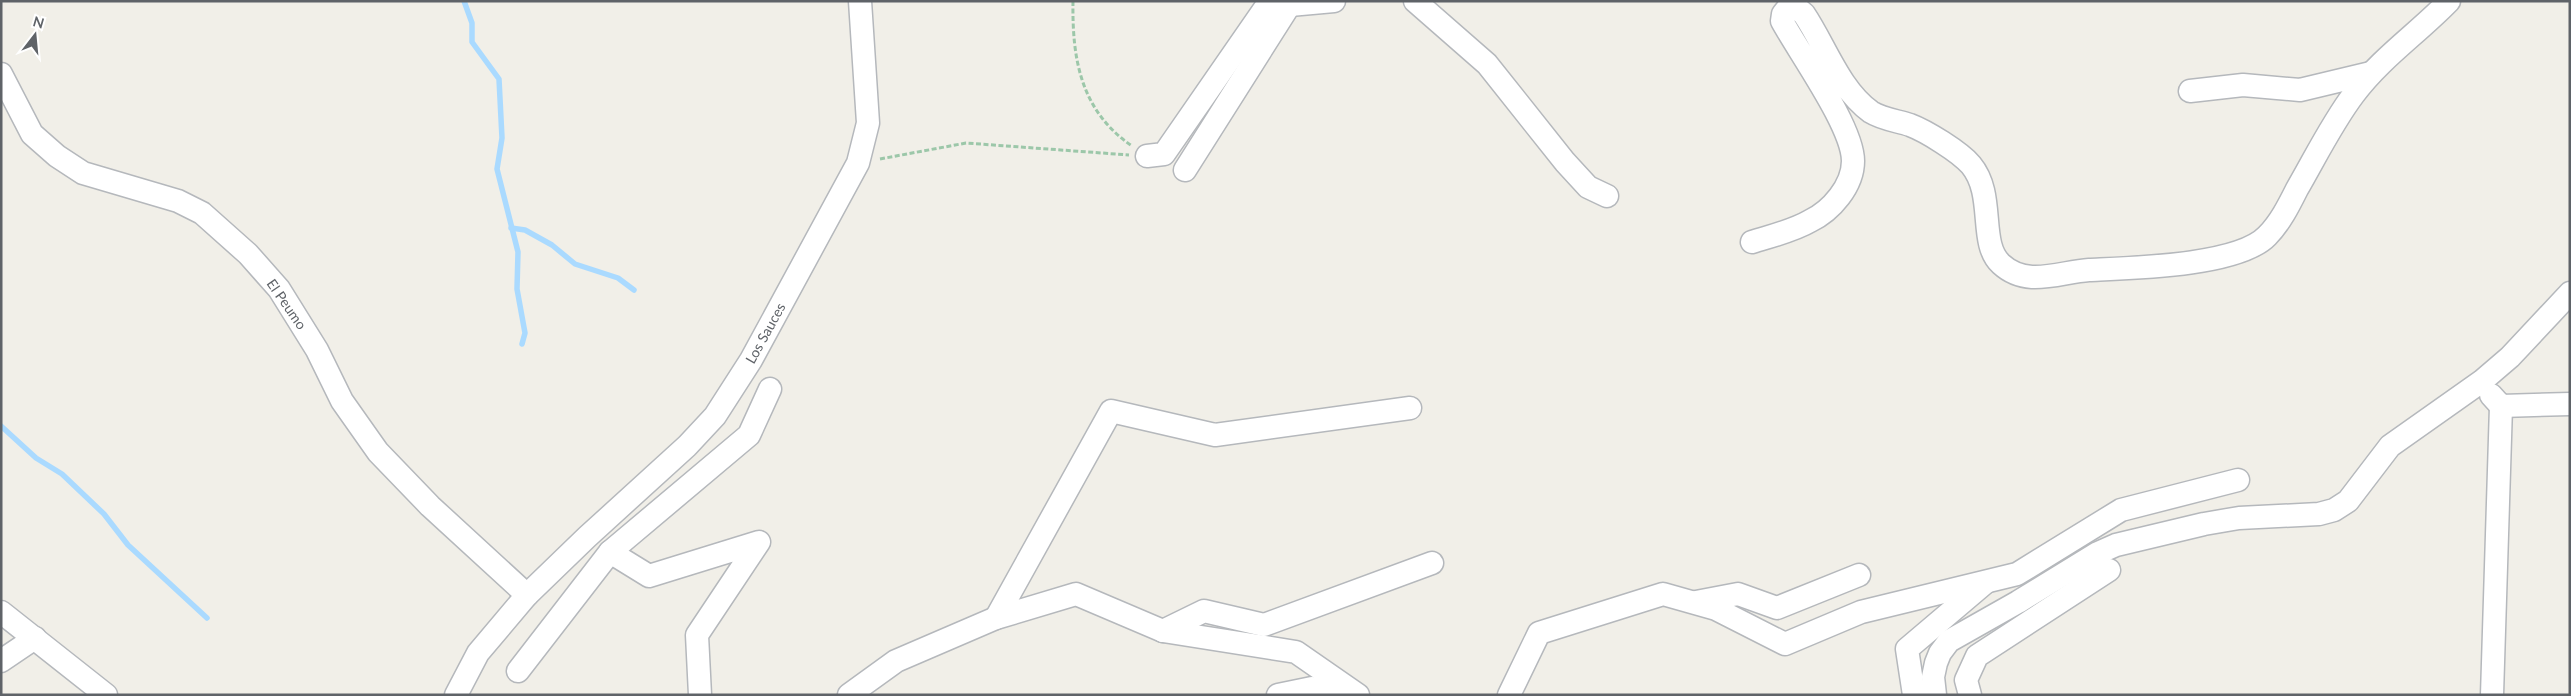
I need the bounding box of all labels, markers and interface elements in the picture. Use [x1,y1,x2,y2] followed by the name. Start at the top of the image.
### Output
[10,10,60,60] north arrow
[31,12,46,32] text: N
[264,276,311,333] street label: El Peumo
[741,300,789,366] street label: Los Sauces

